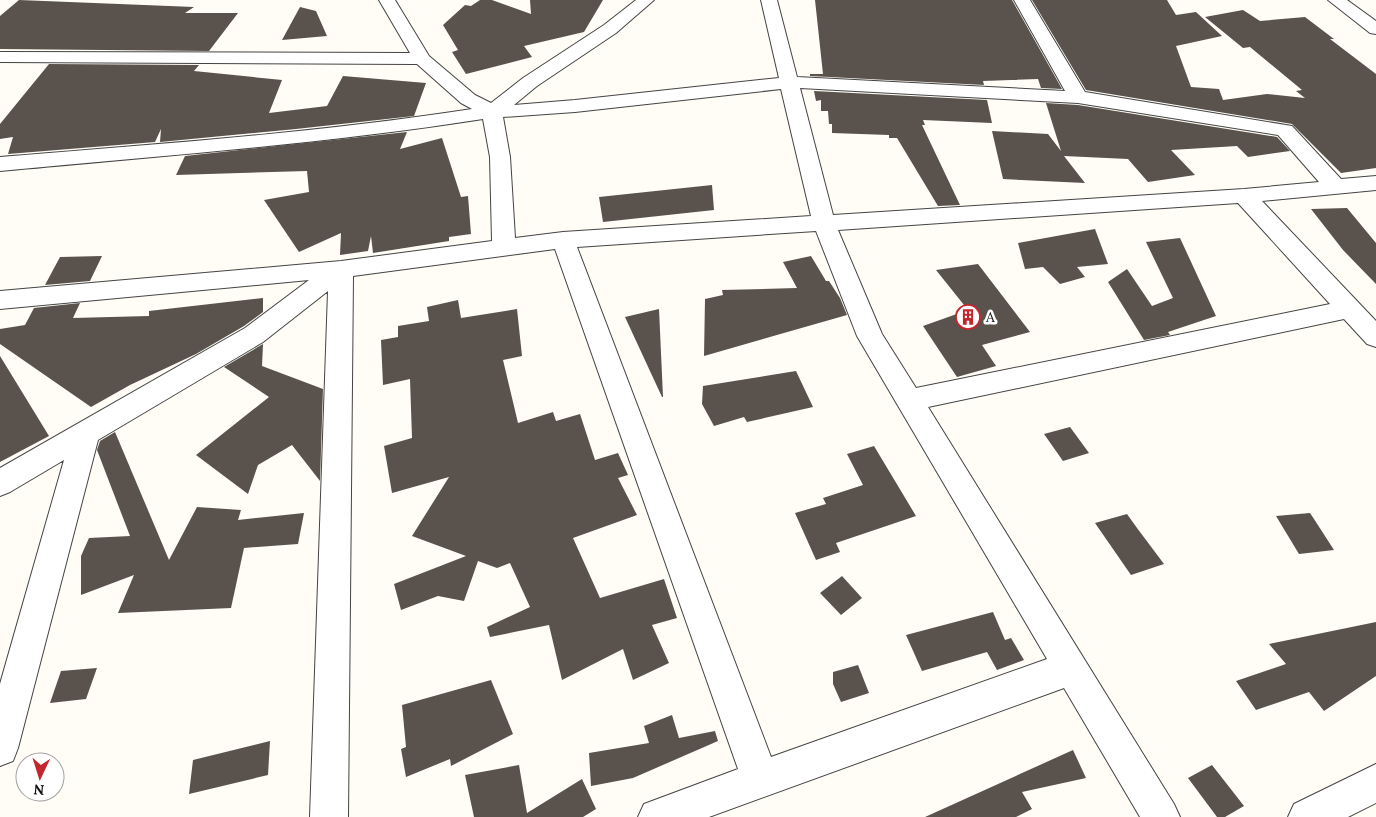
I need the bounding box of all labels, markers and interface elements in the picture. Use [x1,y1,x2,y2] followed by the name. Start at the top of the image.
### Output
[955,304,981,330] building icon: A
[985,308,995,326] place label: A
[15,752,65,802] north arrow
[33,781,45,799] text: N

